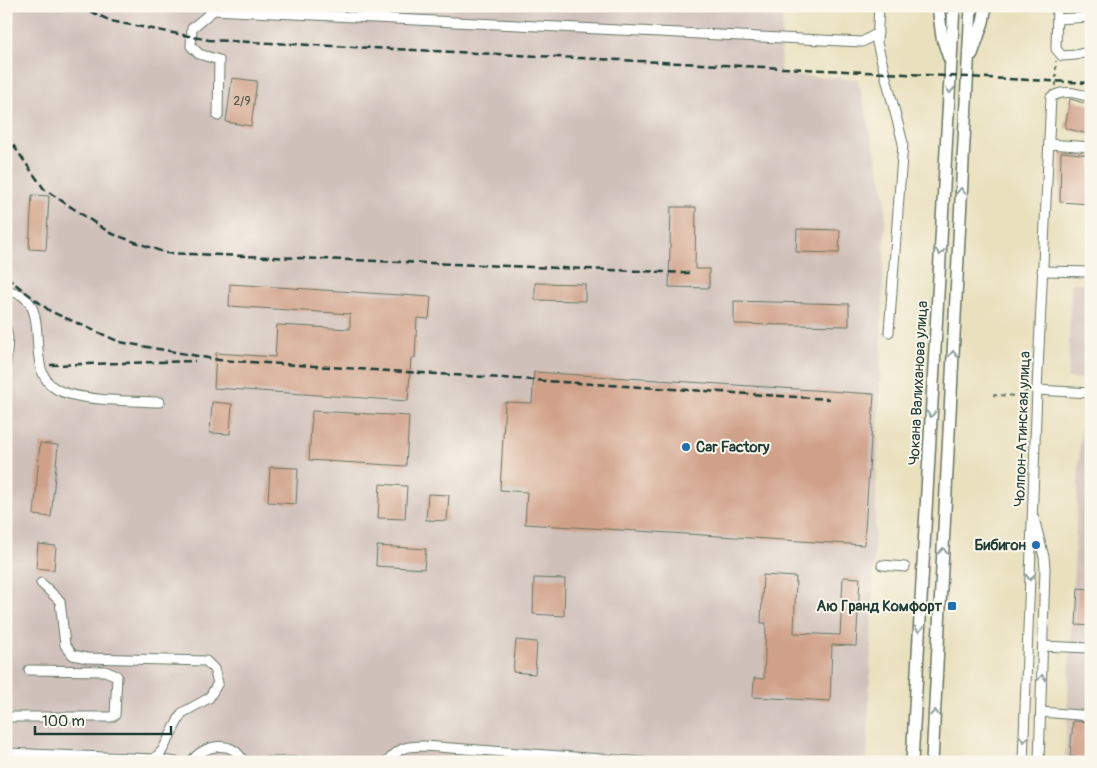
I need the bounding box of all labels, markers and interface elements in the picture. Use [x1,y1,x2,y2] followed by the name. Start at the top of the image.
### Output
[944,86,955,94] one-way arrow
[233,94,251,109] house number: 2/9
[956,187,967,195] one-way arrow
[935,248,946,256] one-way arrow
[905,300,932,466] street label: Чокана Валиханова улица
[947,349,958,357] one-way arrow
[1010,351,1035,507] street label: Чолпон-Атинская улица
[925,411,936,419] one-way arrow
[696,438,770,457] place label: Car Factory
[680,441,692,453] marker: Car Factory
[974,536,1027,555] place label: Бибигон
[1030,539,1042,551] marker: Бибигон
[937,547,948,555] one-way arrow
[1024,573,1035,581] one-way arrow
[817,597,942,616] place label: Аю Гранд Комфорт
[946,600,958,612] marker: Аю Гранд Комфорт
[913,625,924,633] one-way arrow
[1037,674,1047,682] one-way arrow
[35,703,171,735] scale bar
[929,709,940,717] one-way arrow
[42,712,85,731] text: 100 m
[1019,736,1029,744] one-way arrow

